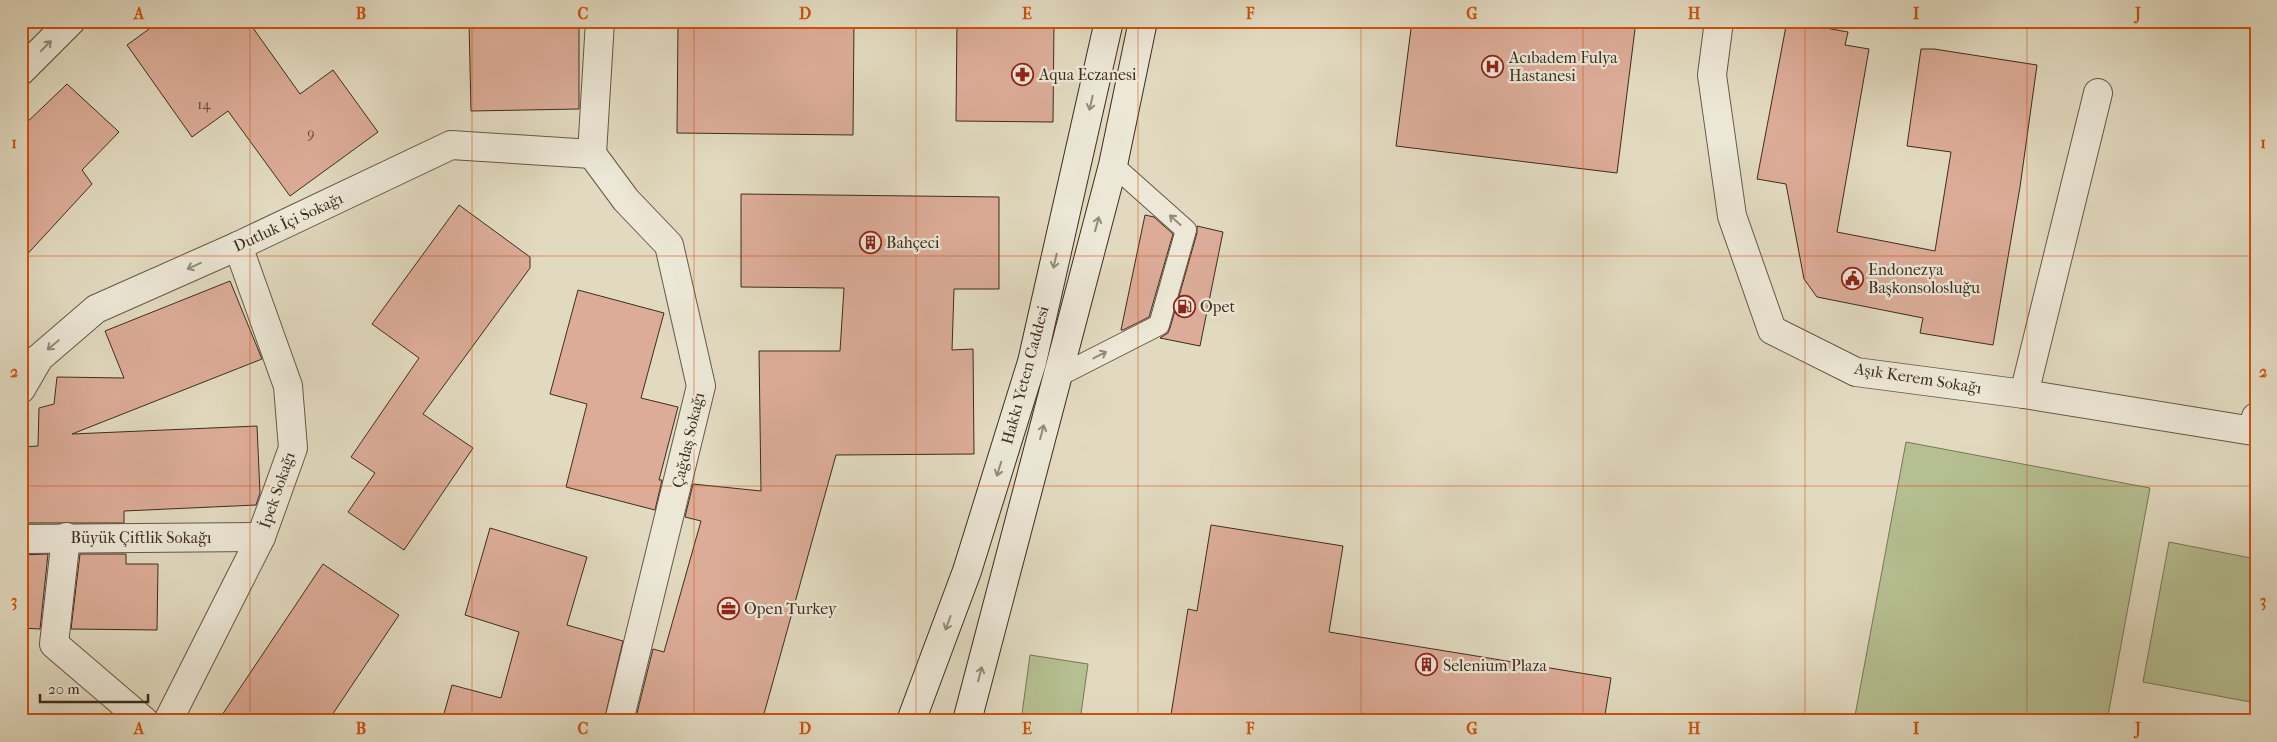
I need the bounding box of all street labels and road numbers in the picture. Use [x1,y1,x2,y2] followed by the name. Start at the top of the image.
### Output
[230,188,346,256] street label: Dutluk İçi Sokağı
[997,303,1053,446] street label: Hakkı Yeten Caddesi
[1852,358,1983,398] street label: Aşık Kerem Sokağı
[668,390,709,490] street label: Çağdaş Sokağı
[255,449,299,531] street label: İpek Sokağı
[71,528,212,548] street label: Büyük Çiftlik Sokağı

